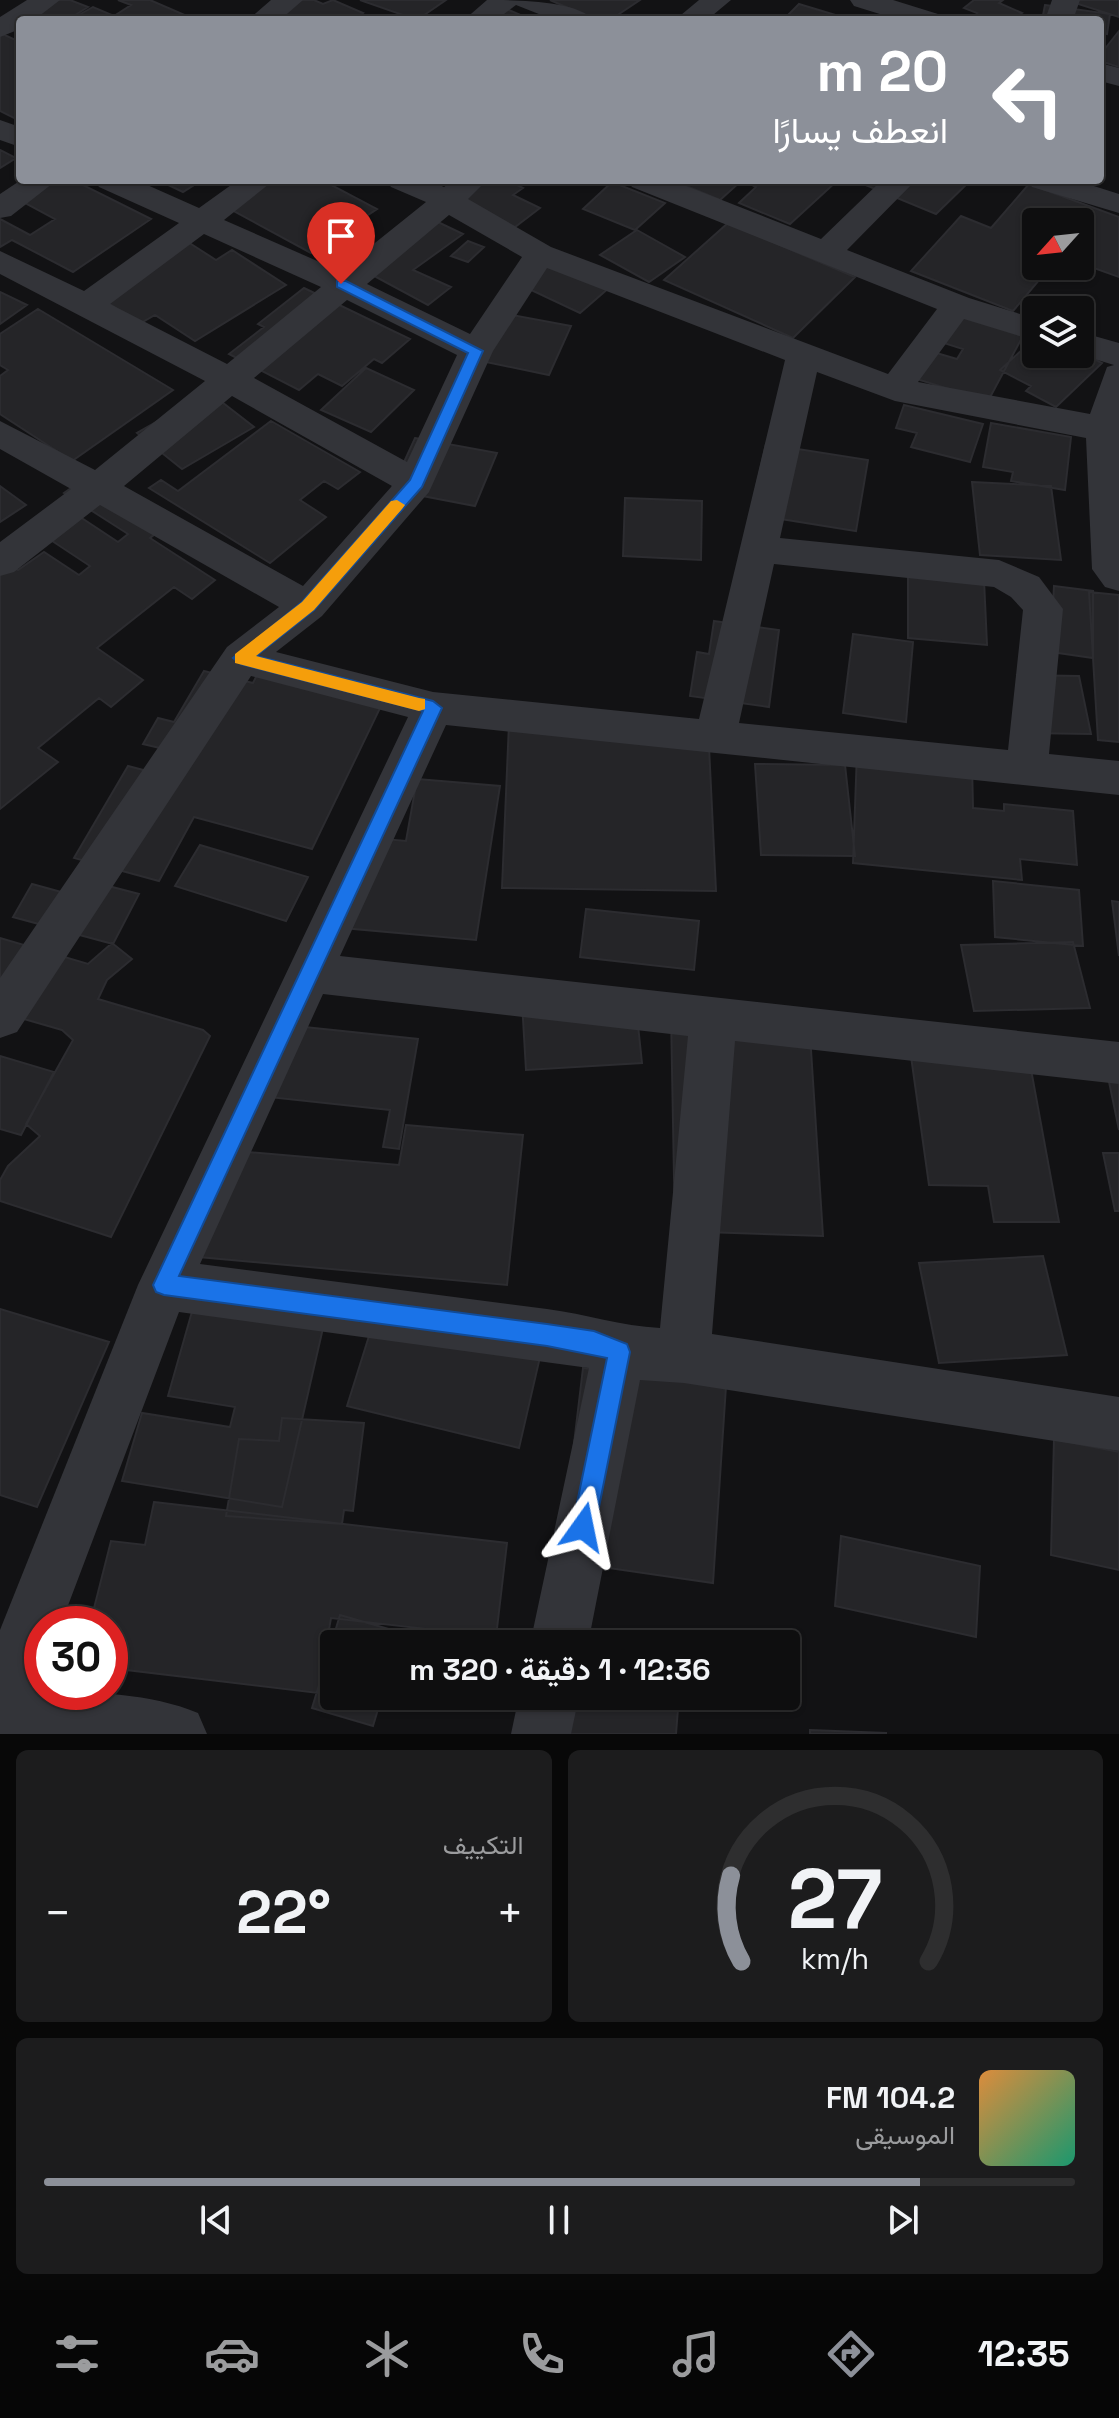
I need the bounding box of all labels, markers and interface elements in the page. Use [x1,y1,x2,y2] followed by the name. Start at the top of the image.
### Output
[816,36,948,107] text: 20 m
[976,48,1080,152] icon: left
[773,108,948,154] text: انعطف يسارًا
[307,202,375,284] pin
[1022,208,1094,280] north arrow
[1022,208,1094,368] map controls
[319,214,363,258] icon: arrive
[1022,296,1094,368] button: layers
[541,1485,625,1569] position arrow
[24,1606,128,1710] speed limit sign: 30
[409,1650,711,1689] text: 12:36 · 1 دقيقة · 320 m
[443,1828,524,1862] text: التكييف
[788,1846,883,1952] text: 27
[236,1874,331,1951] text: 22°
[44,1885,71,1941] text: −
[496,1885,523,1941] text: +
[801,1941,869,1977] text: km/h
[826,2078,955,2117] text: 104.2 FM
[855,2118,955,2152] text: الموسيقى
[194,2198,238,2242] icon: previous
[537,2198,581,2242] icon: pause
[881,2198,925,2242] icon: next
[49,2326,105,2382] icon: filters
[204,2326,260,2382] icon: car
[359,2326,415,2382] icon: climate
[514,2326,570,2382] icon: phone
[668,2326,724,2382] icon: music
[823,2326,879,2382] icon: directions
[978,2331,1070,2377] text: 12:35

